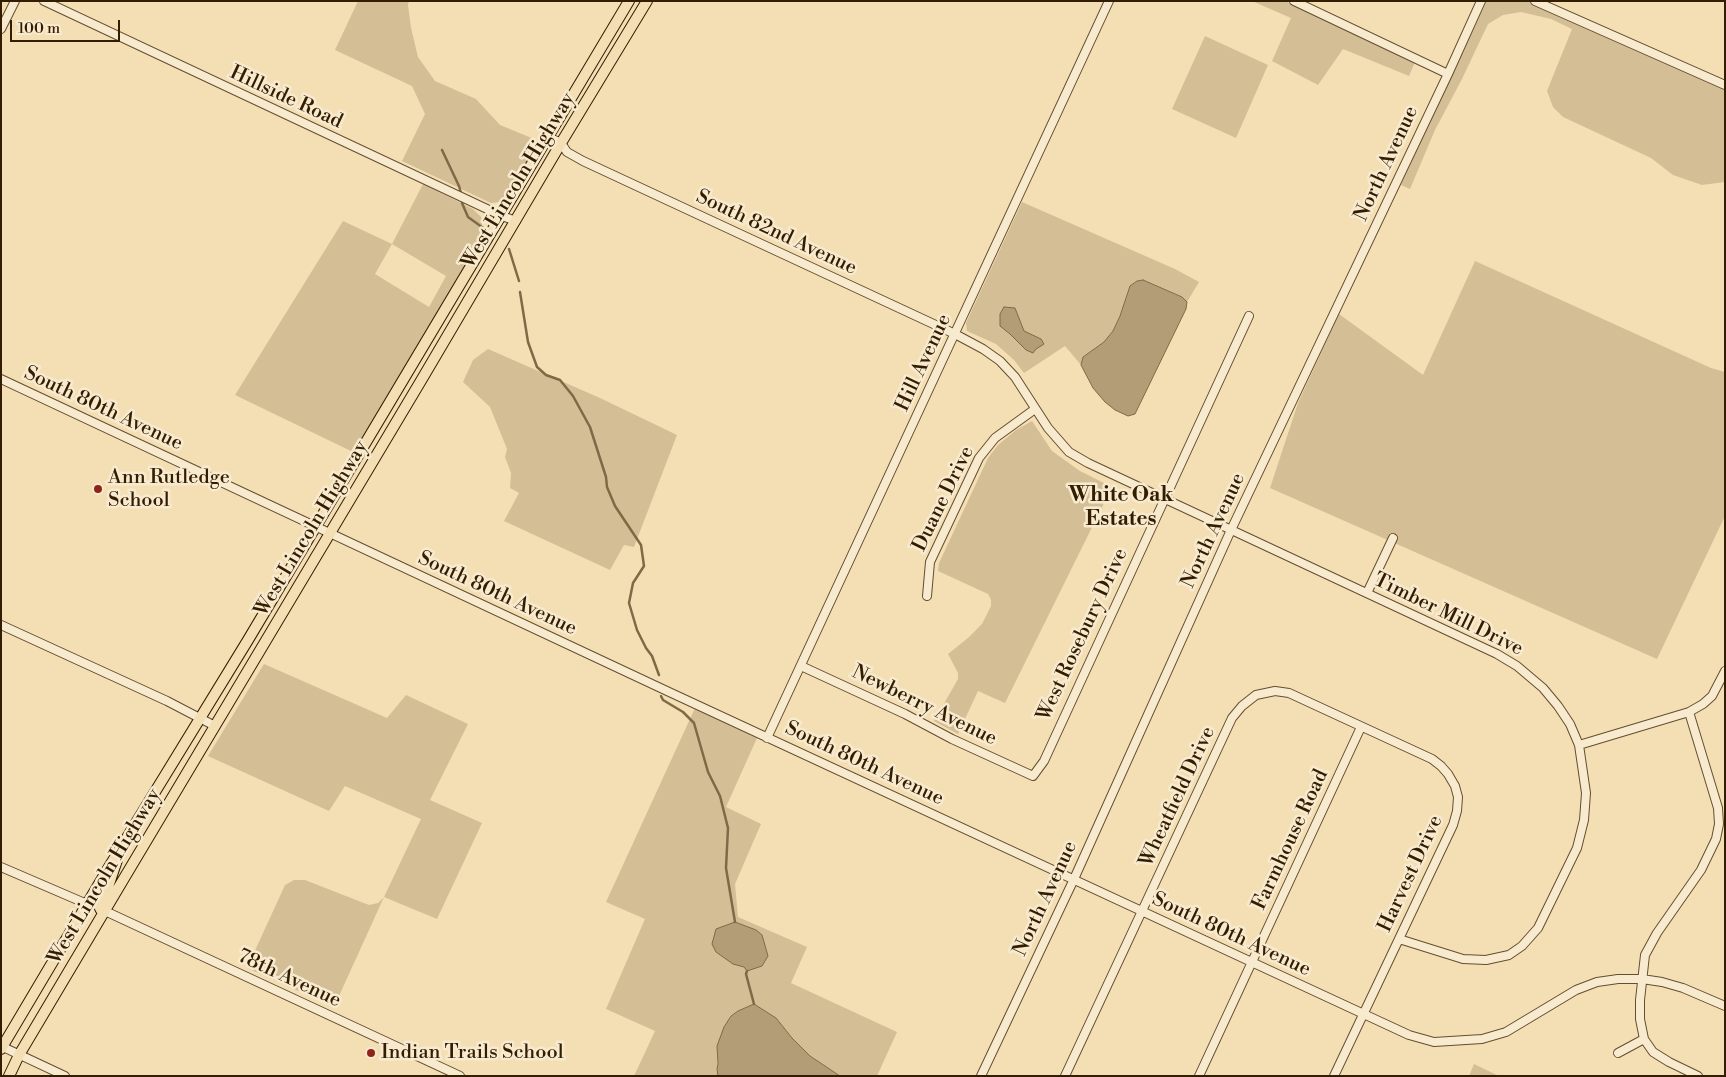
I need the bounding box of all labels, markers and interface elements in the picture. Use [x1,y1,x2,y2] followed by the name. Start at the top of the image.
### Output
[12,10,122,42] scale bar
[18,19,60,38] text: 100 m
[226,61,346,135] street label: Hillside Road
[457,89,581,273] street label: West Lincoln Highway
[1350,103,1424,225] street label: North Avenue
[692,185,860,281] street label: South 82nd Avenue
[891,311,957,415] street label: Hill Avenue
[20,362,186,456] street label: South 80th Avenue
[250,437,374,621] street label: West Lincoln Highway
[908,442,980,556] street label: Duane Drive
[108,466,230,513] place label: Ann Rutledge School
[1177,470,1251,592] street label: North Avenue
[92,483,104,495] marker: Ann Rutledge School
[1069,483,1173,533] district label: White Oak Estates
[1032,545,1134,725] street label: West Rosebury Drive
[414,547,580,641] street label: South 80th Avenue
[1369,568,1527,662] street label: Timber Mill Drive
[848,661,1000,751] street label: Newberry Avenue
[781,717,947,811] street label: South 80th Avenue
[1135,723,1221,871] street label: Wheatfield Drive
[1248,766,1334,914] street label: Farmhouse Road
[43,785,167,969] street label: West Lincoln Highway
[1373,812,1449,936] street label: Harvest Drive
[1009,838,1083,960] street label: North Avenue
[1148,888,1314,982] street label: South 80th Avenue
[234,945,344,1013] street label: 78th Avenue
[381,1041,564,1065] place label: Indian Trails School
[365,1047,377,1059] marker: Indian Trails School

